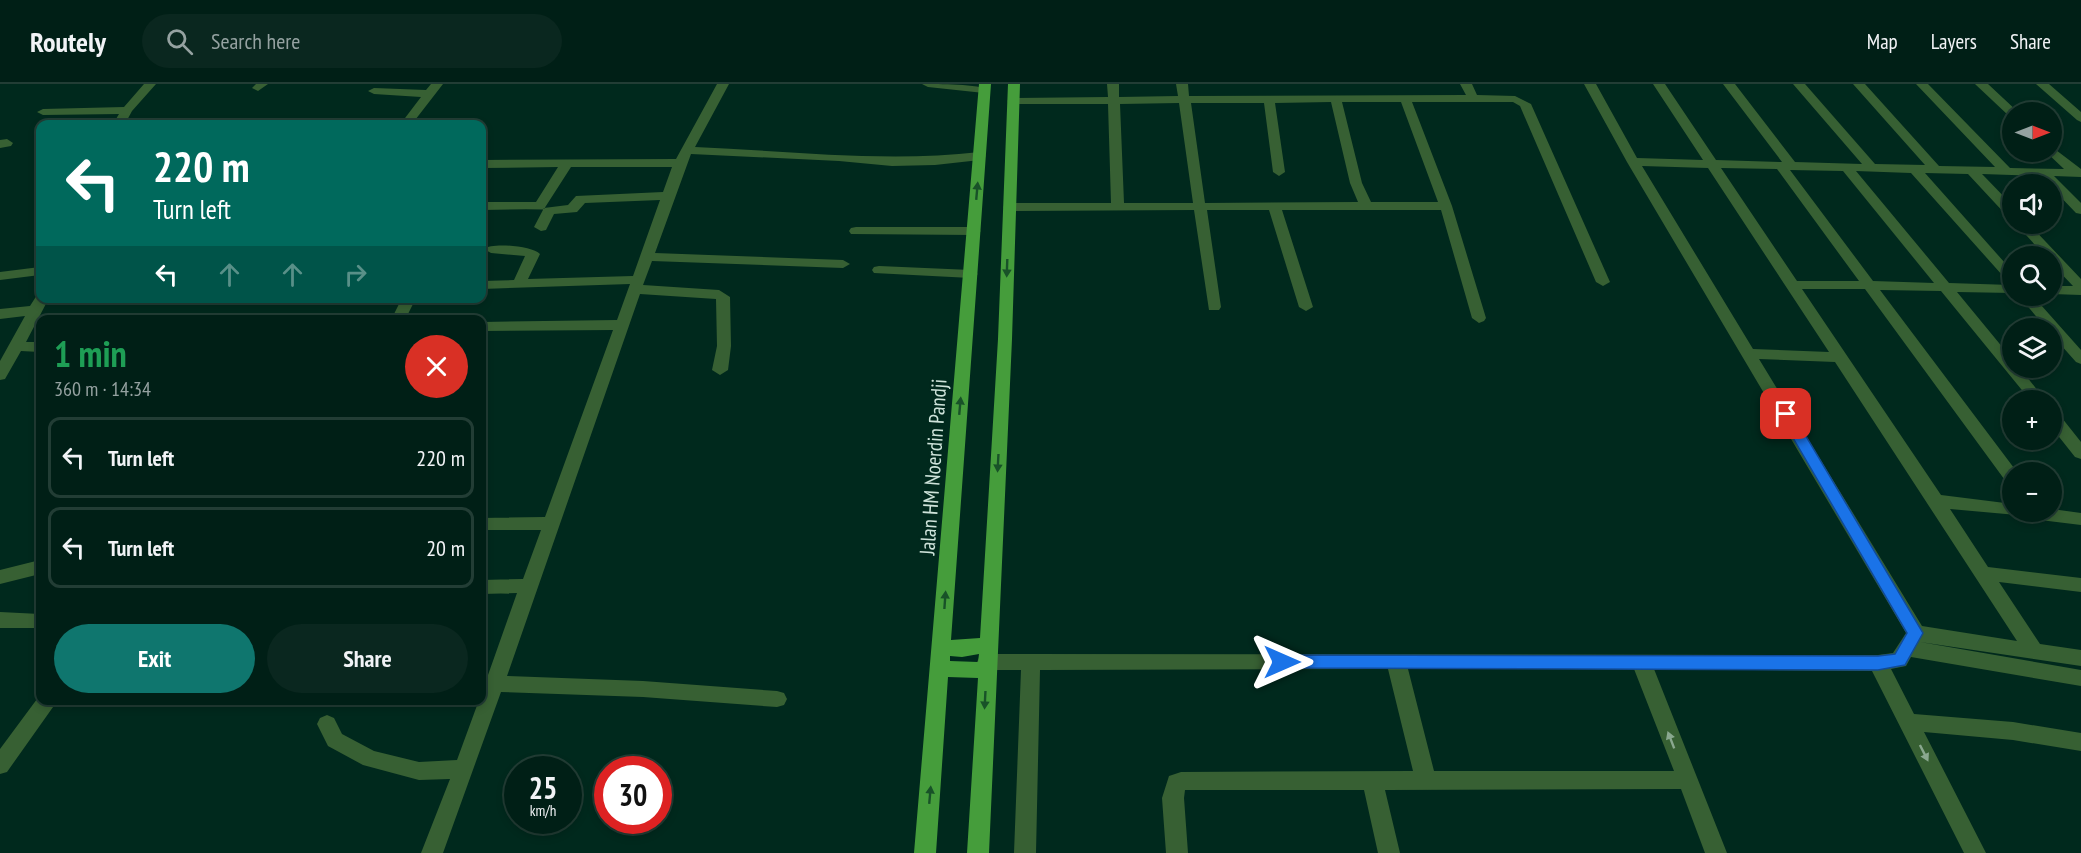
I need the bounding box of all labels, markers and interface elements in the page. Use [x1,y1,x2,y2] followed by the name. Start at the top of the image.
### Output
[142,14,562,68] search box
[30,23,106,60] text: Routely
[163,25,196,58] icon: search
[211,27,300,55] text: Search here
[1867,28,1898,55] text: Map
[1931,28,1977,55] text: Layers
[2010,28,2051,55] text: Share
[2002,102,2062,162] north arrow
[2002,102,2062,522] map controls
[153,139,250,194] text: 220 m
[54,144,132,222] icon: left
[2002,174,2062,234] button: sound
[972,181,982,200] one-way arrow
[153,192,231,226] text: Turn left
[2002,246,2062,306] button: search
[150,258,183,291] icon: left
[213,258,246,291] icon: ahead
[276,258,309,291] icon: ahead
[339,258,372,291] icon: right
[1003,259,1012,278] one-way arrow
[2002,318,2062,378] button: layers
[54,330,127,377] text: 1 min
[405,335,468,398] button: close
[54,376,151,402] text: 360 m · 14:34
[913,378,953,557] street label: Jalan HM Noerdin Pandji
[1760,388,1811,439] pin
[2002,390,2062,450] button: +
[955,396,965,415] one-way arrow
[1769,397,1802,430] icon: arrive
[57,441,90,474] icon: left
[108,444,174,472] text: Turn left
[416,444,465,472] text: 220 m
[993,454,1002,473] one-way arrow
[2002,462,2062,522] button: −
[57,531,90,564] icon: left
[108,534,174,562] text: Turn left
[426,534,465,562] text: 20 m
[941,591,950,610] one-way arrow
[54,624,255,693] button: Exit
[267,624,468,693] button: Share
[1250,630,1314,694] position arrow
[981,690,990,709] one-way arrow
[1666,731,1675,749] one-way arrow
[1919,744,1928,761] one-way arrow
[594,756,672,834] speed limit sign: 30
[529,768,557,807] text: 25
[925,785,935,804] one-way arrow
[530,801,556,820] text: km/h

